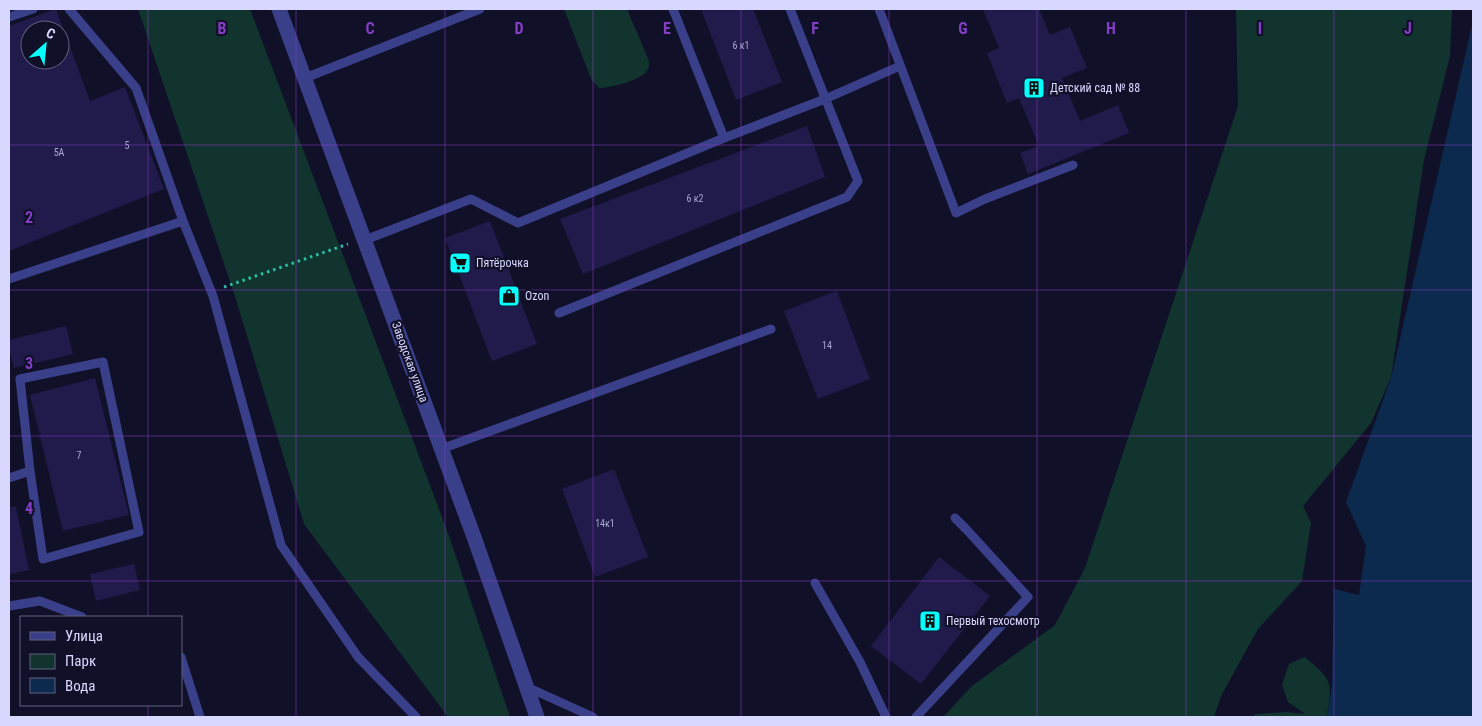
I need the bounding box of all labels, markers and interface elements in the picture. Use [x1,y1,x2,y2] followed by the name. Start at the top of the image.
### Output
[218,19,227,38] text: B
[365,19,375,38] text: C
[514,19,524,38] text: D
[663,19,671,38] text: E
[811,19,819,38] text: F
[958,19,968,38] text: G
[1106,19,1116,38] text: H
[1258,19,1262,38] text: I
[1404,19,1412,38] text: J
[20,20,70,70] north arrow
[44,24,58,42] text: С
[733,40,749,51] house number: 6 к1
[1022,76,1046,100] building icon: Детский сад № 88
[1050,81,1140,95] place label: Детский сад № 88
[125,140,130,151] house number: 5
[54,147,65,158] house number: 5А
[687,193,704,204] house number: 6 к2
[25,208,33,227] text: 2
[448,251,472,275] supermarket icon: Пятёрочка
[476,256,529,270] place label: Пятёрочка
[497,284,521,308] shop icon: Ozon
[525,289,549,303] place label: Ozon
[389,320,431,404] street label: Заводская улица
[822,340,832,351] house number: 14
[25,354,33,373] text: 3
[77,450,82,461] house number: 7
[25,499,33,518] text: 4
[595,518,615,529] house number: 14к1
[918,609,942,633] building icon: Первый техосмотр
[946,614,1040,628] place label: Первый техосмотр
[20,616,182,706] legend
[65,627,103,645] text: Улица
[65,652,96,670] text: Парк
[65,677,95,695] text: Вода

